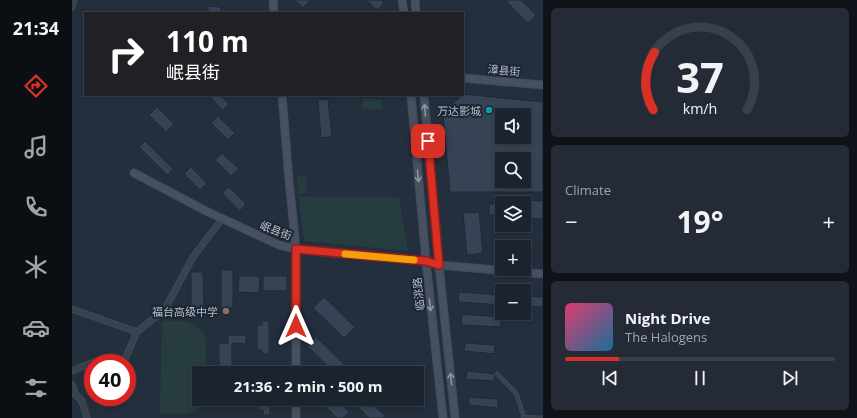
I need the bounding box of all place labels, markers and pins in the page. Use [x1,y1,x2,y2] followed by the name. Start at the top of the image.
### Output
[437,103,481,118] place label: 万达影城
[484,105,494,115] marker: 万达影城
[411,124,445,158] pin
[152,304,218,319] place label: 福台高级中学
[221,306,231,316] marker: 福台高级中学

